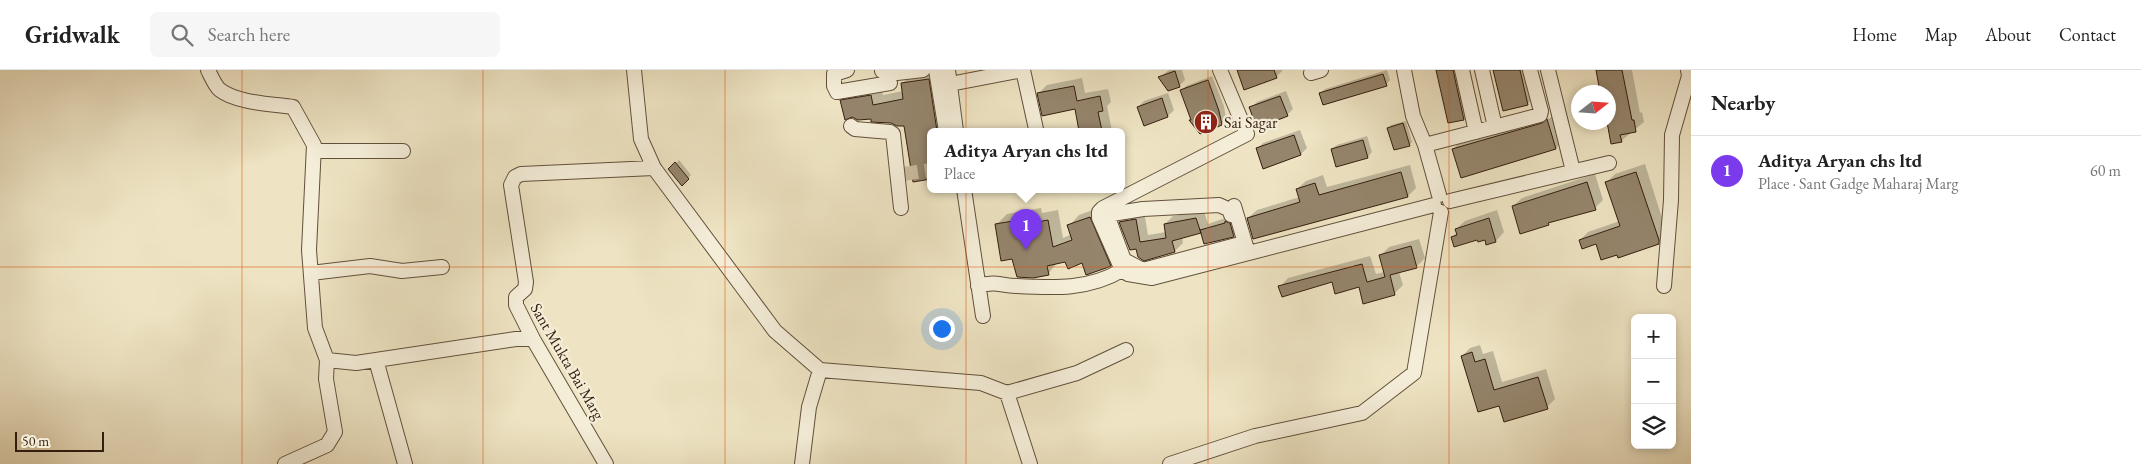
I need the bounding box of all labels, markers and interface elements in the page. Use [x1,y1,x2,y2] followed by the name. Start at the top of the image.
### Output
[150,12,500,57] search box
[25,19,120,50] text: Gridwalk
[168,21,196,49] icon: search
[208,22,290,47] text: Search here
[1852,23,1897,46] text: Home
[1925,23,1957,46] text: Map
[1985,23,2031,46] text: About
[2059,23,2116,46] text: Contact
[1571,85,1616,130] north arrow
[1711,89,1775,116] text: Nearby
[1193,109,1219,135] building icon: Sai Sagar
[1224,112,1278,133] place label: Sai Sagar
[927,128,1125,193] popup
[944,138,1108,163] text: Aditya Aryan chs ltd
[1758,148,1922,173] text: Aditya Aryan chs ltd
[1723,160,1731,181] text: 1
[2090,160,2121,181] text: 60 m
[944,163,975,184] text: Place
[1758,173,1958,194] text: Place · Sant Gadge Maharaj Marg
[1010,209,1042,250] pin: 1
[526,299,610,424] street label: Sant Mukta Bai Marg
[1631,314,1676,449] map controls
[1631,314,1676,359] button: +
[929,316,955,342] your location
[1631,359,1676,404] button: −
[1631,404,1676,449] button: layers
[15,429,104,452] scale bar
[22,432,49,450] text: 50 m

